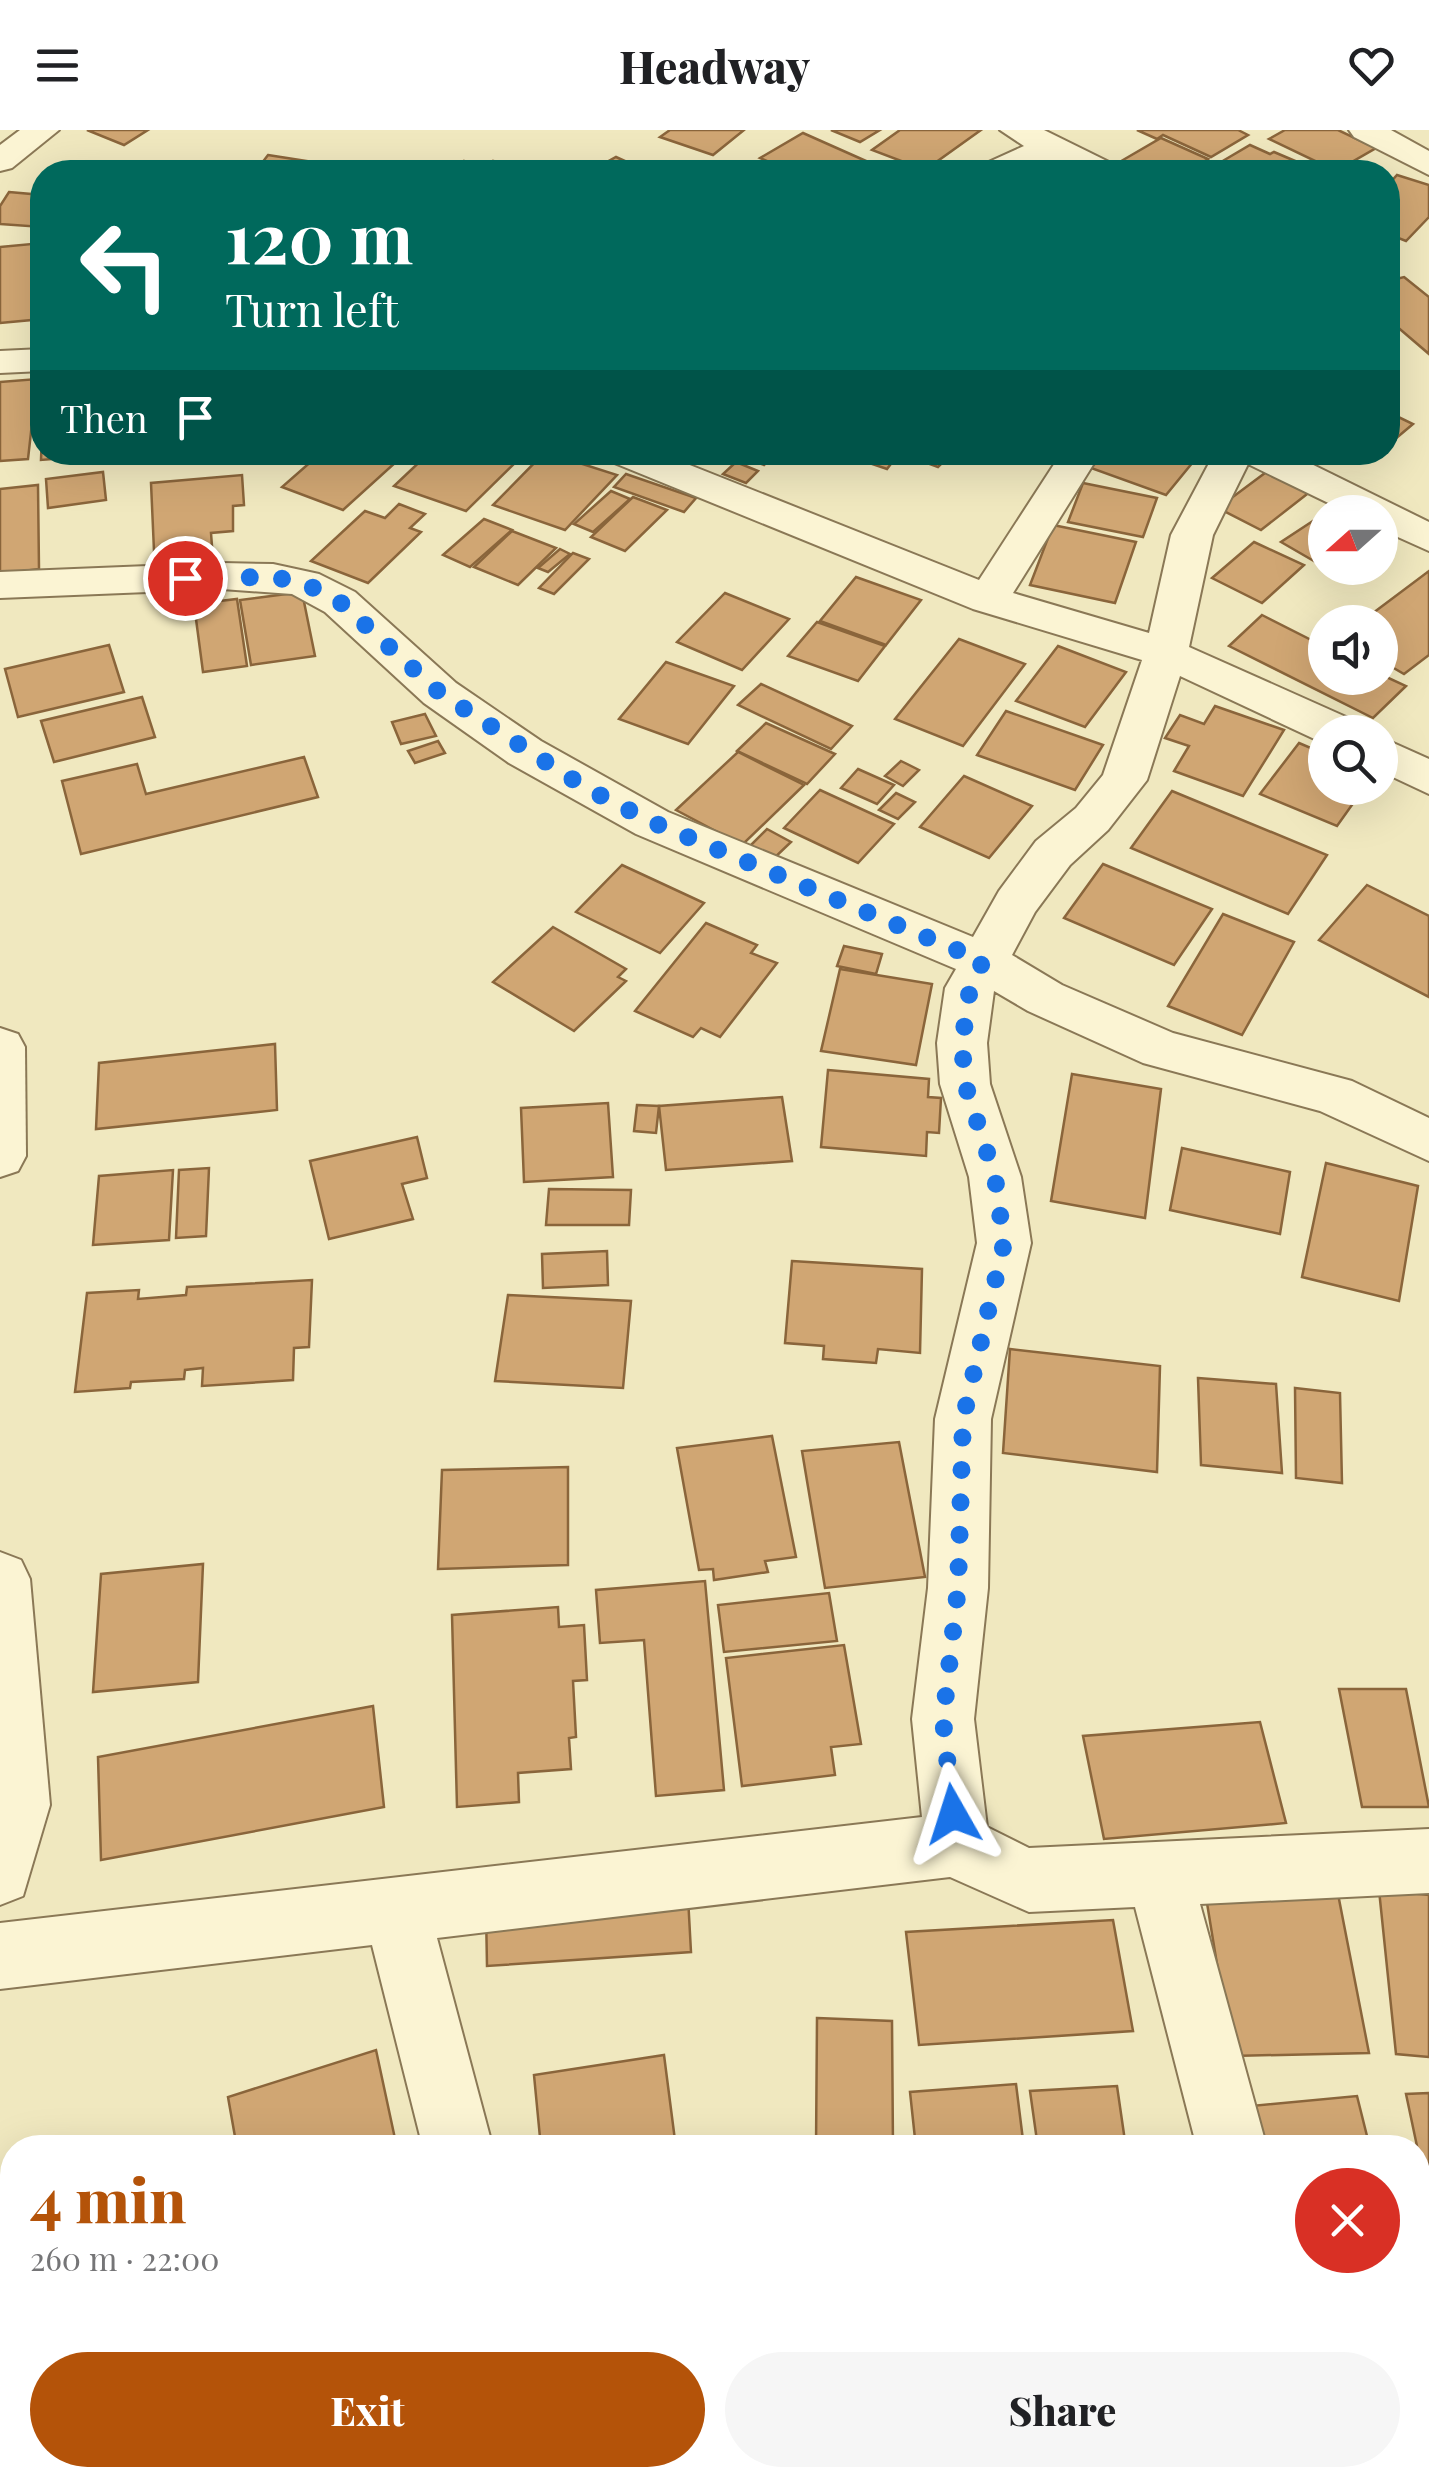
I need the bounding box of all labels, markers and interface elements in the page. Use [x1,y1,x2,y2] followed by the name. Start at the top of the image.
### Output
[619,35,810,95] text: Headway
[30,38,85,93] icon: menu
[1344,38,1399,93] icon: heart
[225,188,413,282] text: 120 m
[60,200,190,330] icon: left
[225,278,399,338] text: Turn left
[168,390,223,445] icon: arrive
[60,392,148,443] text: Then
[1308,495,1398,585] north arrow
[1308,495,1398,805] map controls
[143,536,228,621] pin
[158,551,213,606] icon: arrive
[1308,605,1398,695] button: sound
[1308,715,1398,805] button: search
[901,1762,1005,1866] position arrow
[30,2158,186,2238] text: 4 min
[1295,2168,1400,2273] button: close
[30,2236,219,2279] text: 260 m · 22:00
[30,2352,705,2467] button: Exit
[725,2352,1400,2467] button: Share

